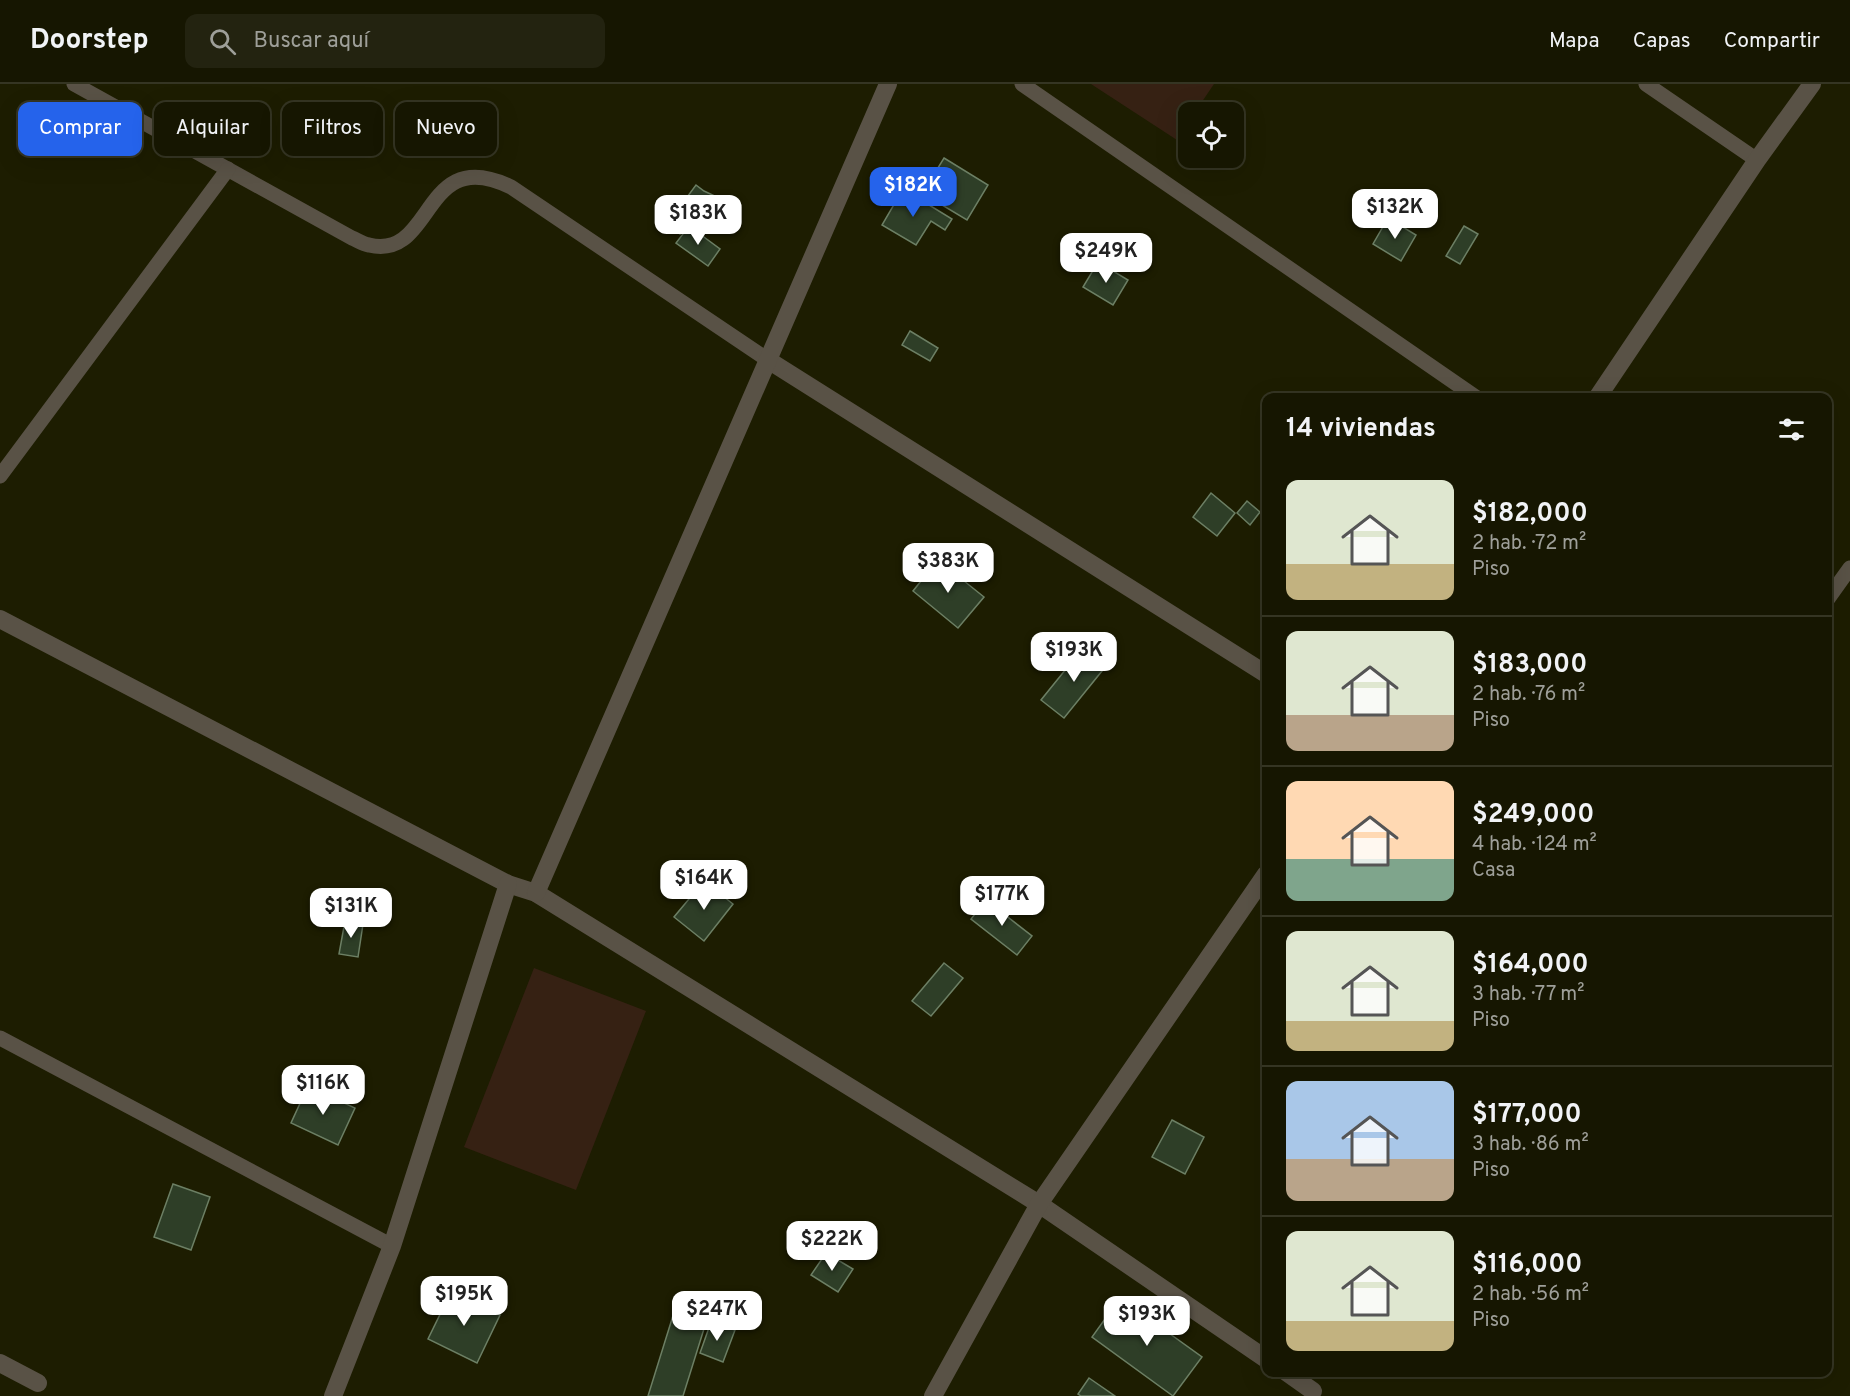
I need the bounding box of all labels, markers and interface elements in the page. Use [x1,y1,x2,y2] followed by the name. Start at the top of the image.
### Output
[185,14,605,68] search box
[30,23,149,59] text: Doorstep
[206,25,239,58] icon: search
[254,28,369,55] text: Buscar aquí
[1549,28,1600,55] text: Mapa
[1633,28,1691,55] text: Capas
[1724,28,1820,55] text: Compartir
[18,102,142,156] chip: Comprar
[154,102,270,156] chip: Alquilar
[282,102,383,156] chip: Filtros
[395,102,497,156] chip: Nuevo
[1178,102,1244,168] map controls
[1178,102,1244,168] button: locate
[871,167,955,218] pin: $182K
[884,173,942,199] text: $182K
[1353,189,1437,240] pin: $132K
[656,195,740,246] pin: $183K
[1366,195,1424,221] text: $132K
[669,201,727,227] text: $183K
[1064,233,1148,284] pin: $249K
[1074,239,1138,265] text: $249K
[1286,413,1436,446] text: 14 viviendas
[1775,413,1808,446] icon: filters
[1472,498,1588,531] text: $182,000
[1334,504,1406,576] icon: home
[1472,531,1586,557] text: 2 hab. · 72 m²
[906,543,990,594] pin: $383K
[917,549,979,575] text: $383K
[1472,557,1510,583] text: Piso
[1032,632,1116,683] pin: $193K
[1045,638,1103,664] text: $193K
[1472,649,1587,682] text: $183,000
[1334,655,1406,727] icon: home
[1472,682,1585,708] text: 2 hab. · 76 m²
[1472,708,1510,734] text: Piso
[1472,799,1594,832] text: $249,000
[1334,805,1406,877] icon: home
[1472,832,1597,858] text: 4 hab. · 124 m²
[1472,858,1515,884] text: Casa
[662,860,746,911] pin: $164K
[674,866,734,892] text: $164K
[960,876,1044,927] pin: $177K
[974,882,1030,908] text: $177K
[309,888,393,939] pin: $131K
[324,894,378,920] text: $131K
[1472,949,1589,982] text: $164,000
[1334,955,1406,1027] icon: home
[1472,982,1585,1008] text: 3 hab. · 77 m²
[1472,1008,1510,1034] text: Piso
[281,1065,365,1116] pin: $116K
[296,1071,350,1097] text: $116K
[1472,1099,1582,1132] text: $177,000
[1334,1105,1406,1177] icon: home
[1472,1132,1589,1158] text: 3 hab. · 86 m²
[1472,1158,1510,1184] text: Piso
[790,1221,874,1272] pin: $222K
[801,1227,863,1253] text: $222K
[1472,1249,1582,1282] text: $116,000
[1334,1255,1406,1327] icon: home
[422,1276,506,1327] pin: $195K
[435,1282,493,1308] text: $195K
[1472,1282,1589,1308] text: 2 hab. · 56 m²
[675,1291,759,1342] pin: $247K
[1105,1296,1189,1347] pin: $193K
[686,1297,748,1323] text: $247K
[1118,1302,1176,1328] text: $193K
[1472,1308,1510,1334] text: Piso

